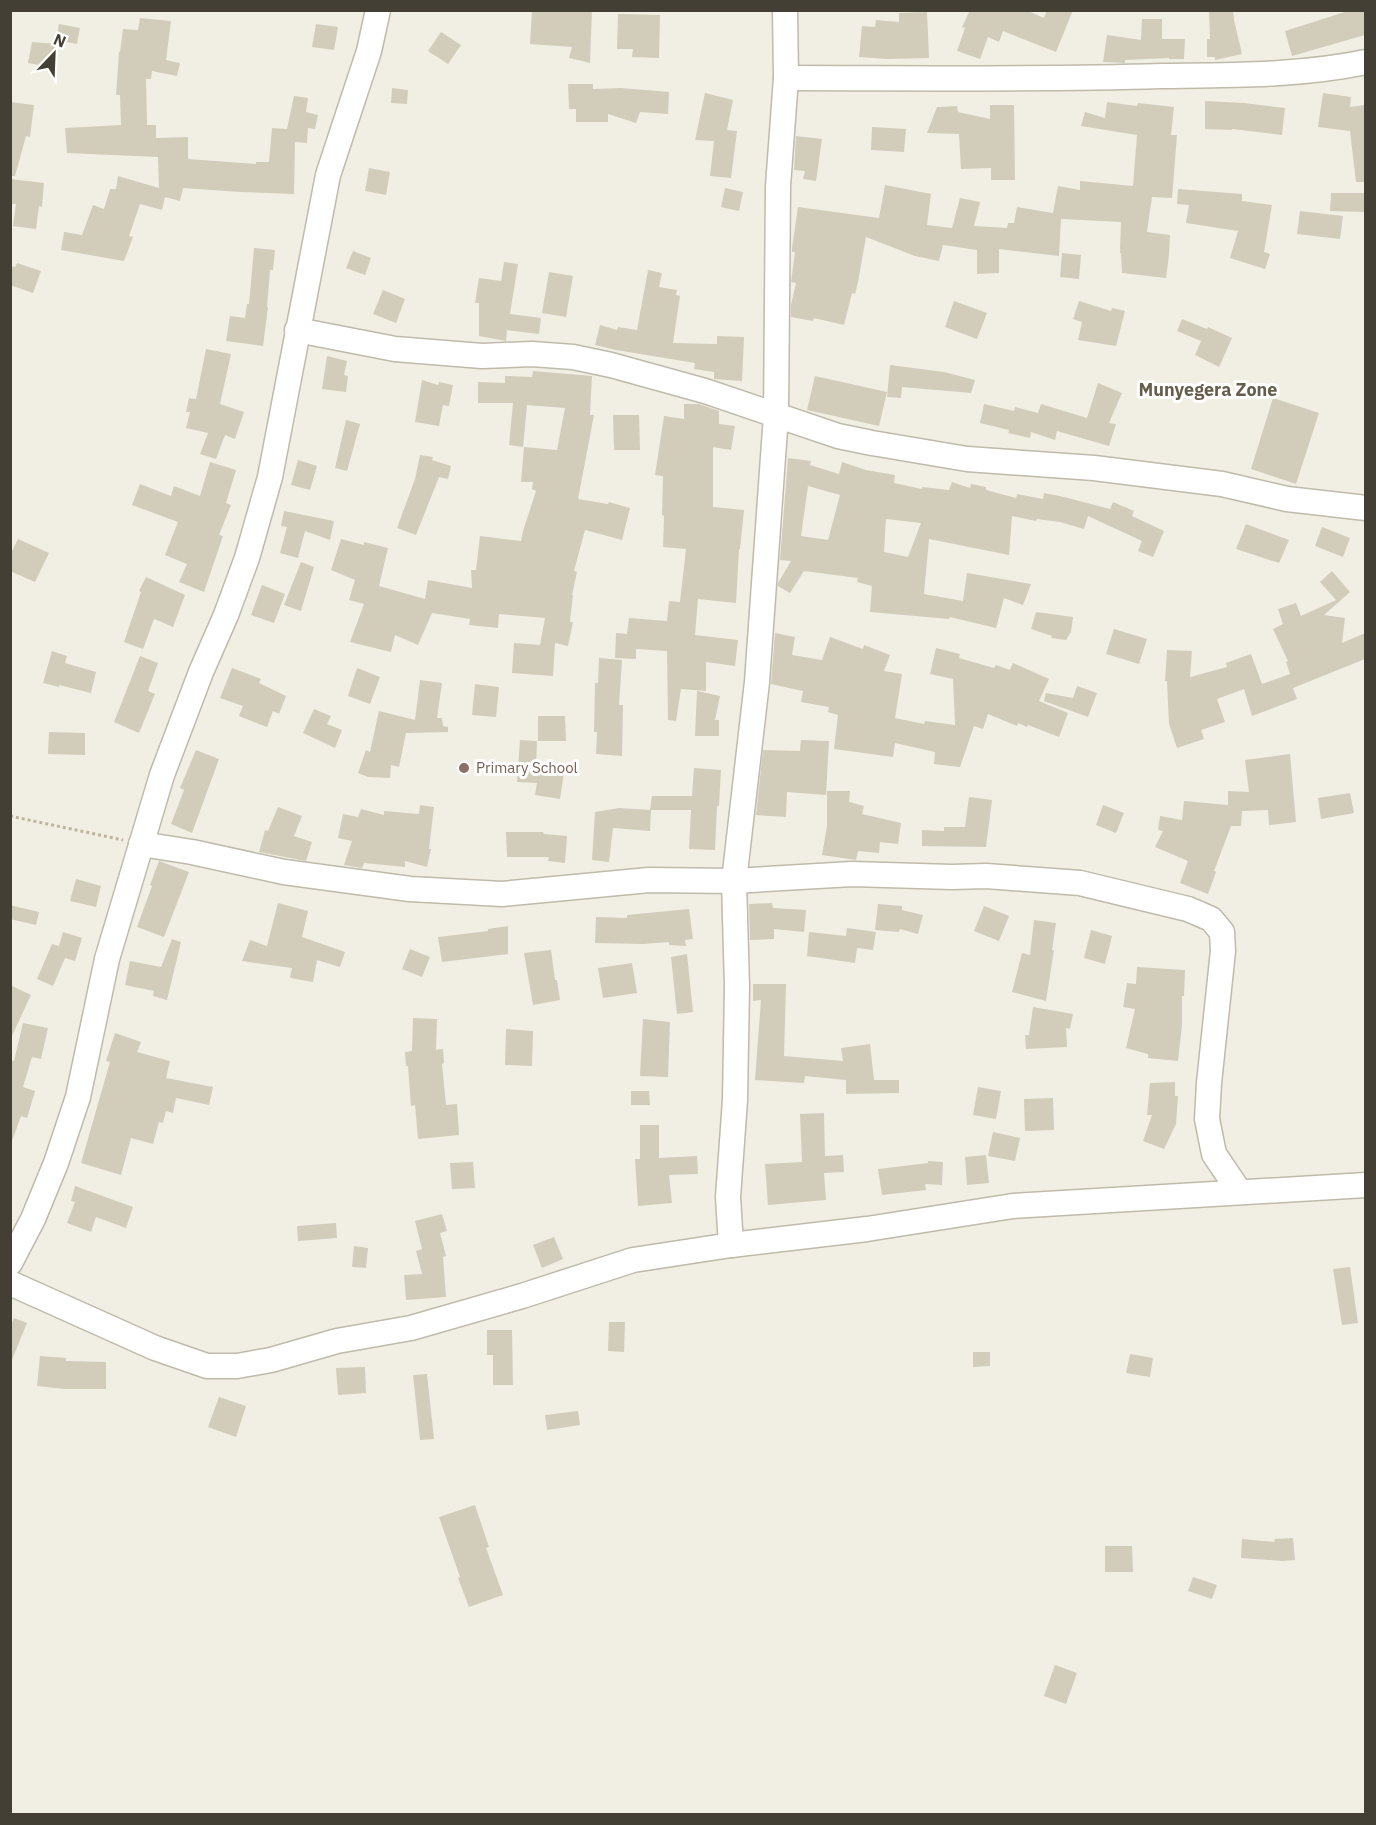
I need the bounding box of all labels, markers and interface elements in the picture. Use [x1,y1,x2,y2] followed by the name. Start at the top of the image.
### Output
[24,24,84,84] north arrow
[51,29,69,52] text: N
[1139,378,1277,401] district label: Munyegera Zone
[476,758,578,777] place label: Primary School
[457,761,471,775] marker: Primary School

